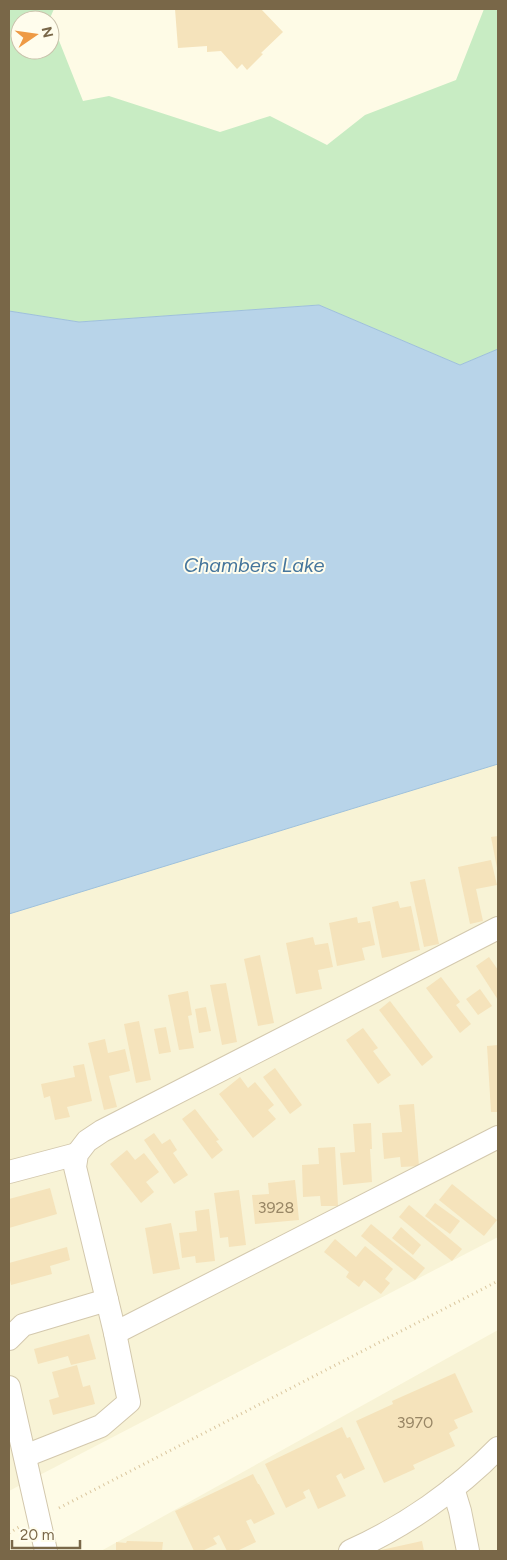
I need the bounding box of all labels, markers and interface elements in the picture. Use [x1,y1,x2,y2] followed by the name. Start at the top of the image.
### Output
[10,10,60,60] north arrow
[38,25,57,39] text: N
[184,553,324,577] water label: Chambers Lake
[258,1198,294,1217] house number: 3928
[397,1413,433,1432] house number: 3970
[12,1518,80,1550] scale bar
[20,1526,54,1544] text: 20 m

